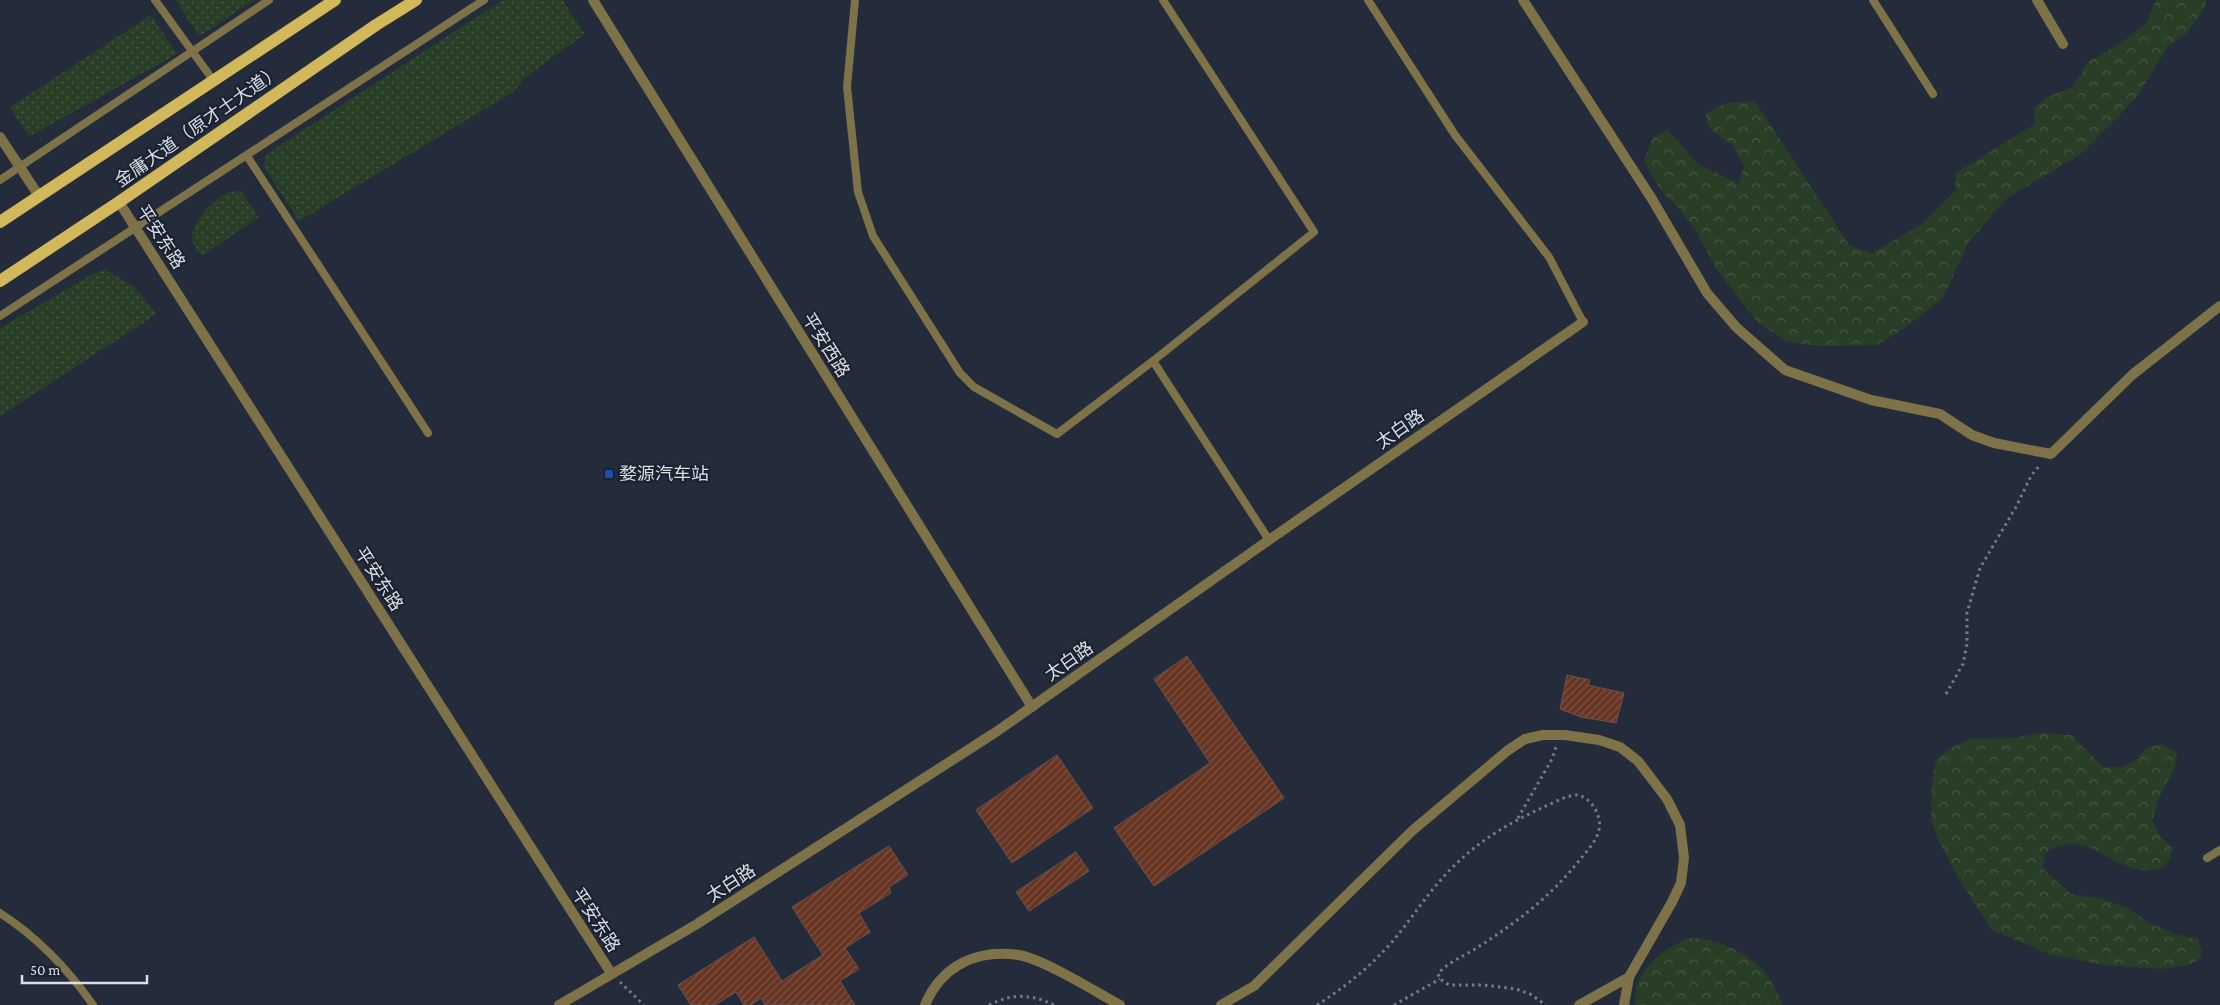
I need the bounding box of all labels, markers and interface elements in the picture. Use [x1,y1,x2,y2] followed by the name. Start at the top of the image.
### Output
[111,61,285,191] street label: 金庸大道（原才士大道）
[133,201,189,273] street label: 平安东路
[798,309,854,381] street label: 平安西路
[1372,405,1428,453] street label: 太白路
[619,464,709,484] place label: 婺源汽车站
[603,468,615,480] marker: 婺源汽车站
[351,543,407,615] street label: 平安东路
[1041,637,1097,685] street label: 太白路
[703,860,759,906] street label: 太白路
[568,884,624,956] street label: 平安东路
[22,952,148,984] scale bar
[30,962,60,978] text: 50 m

